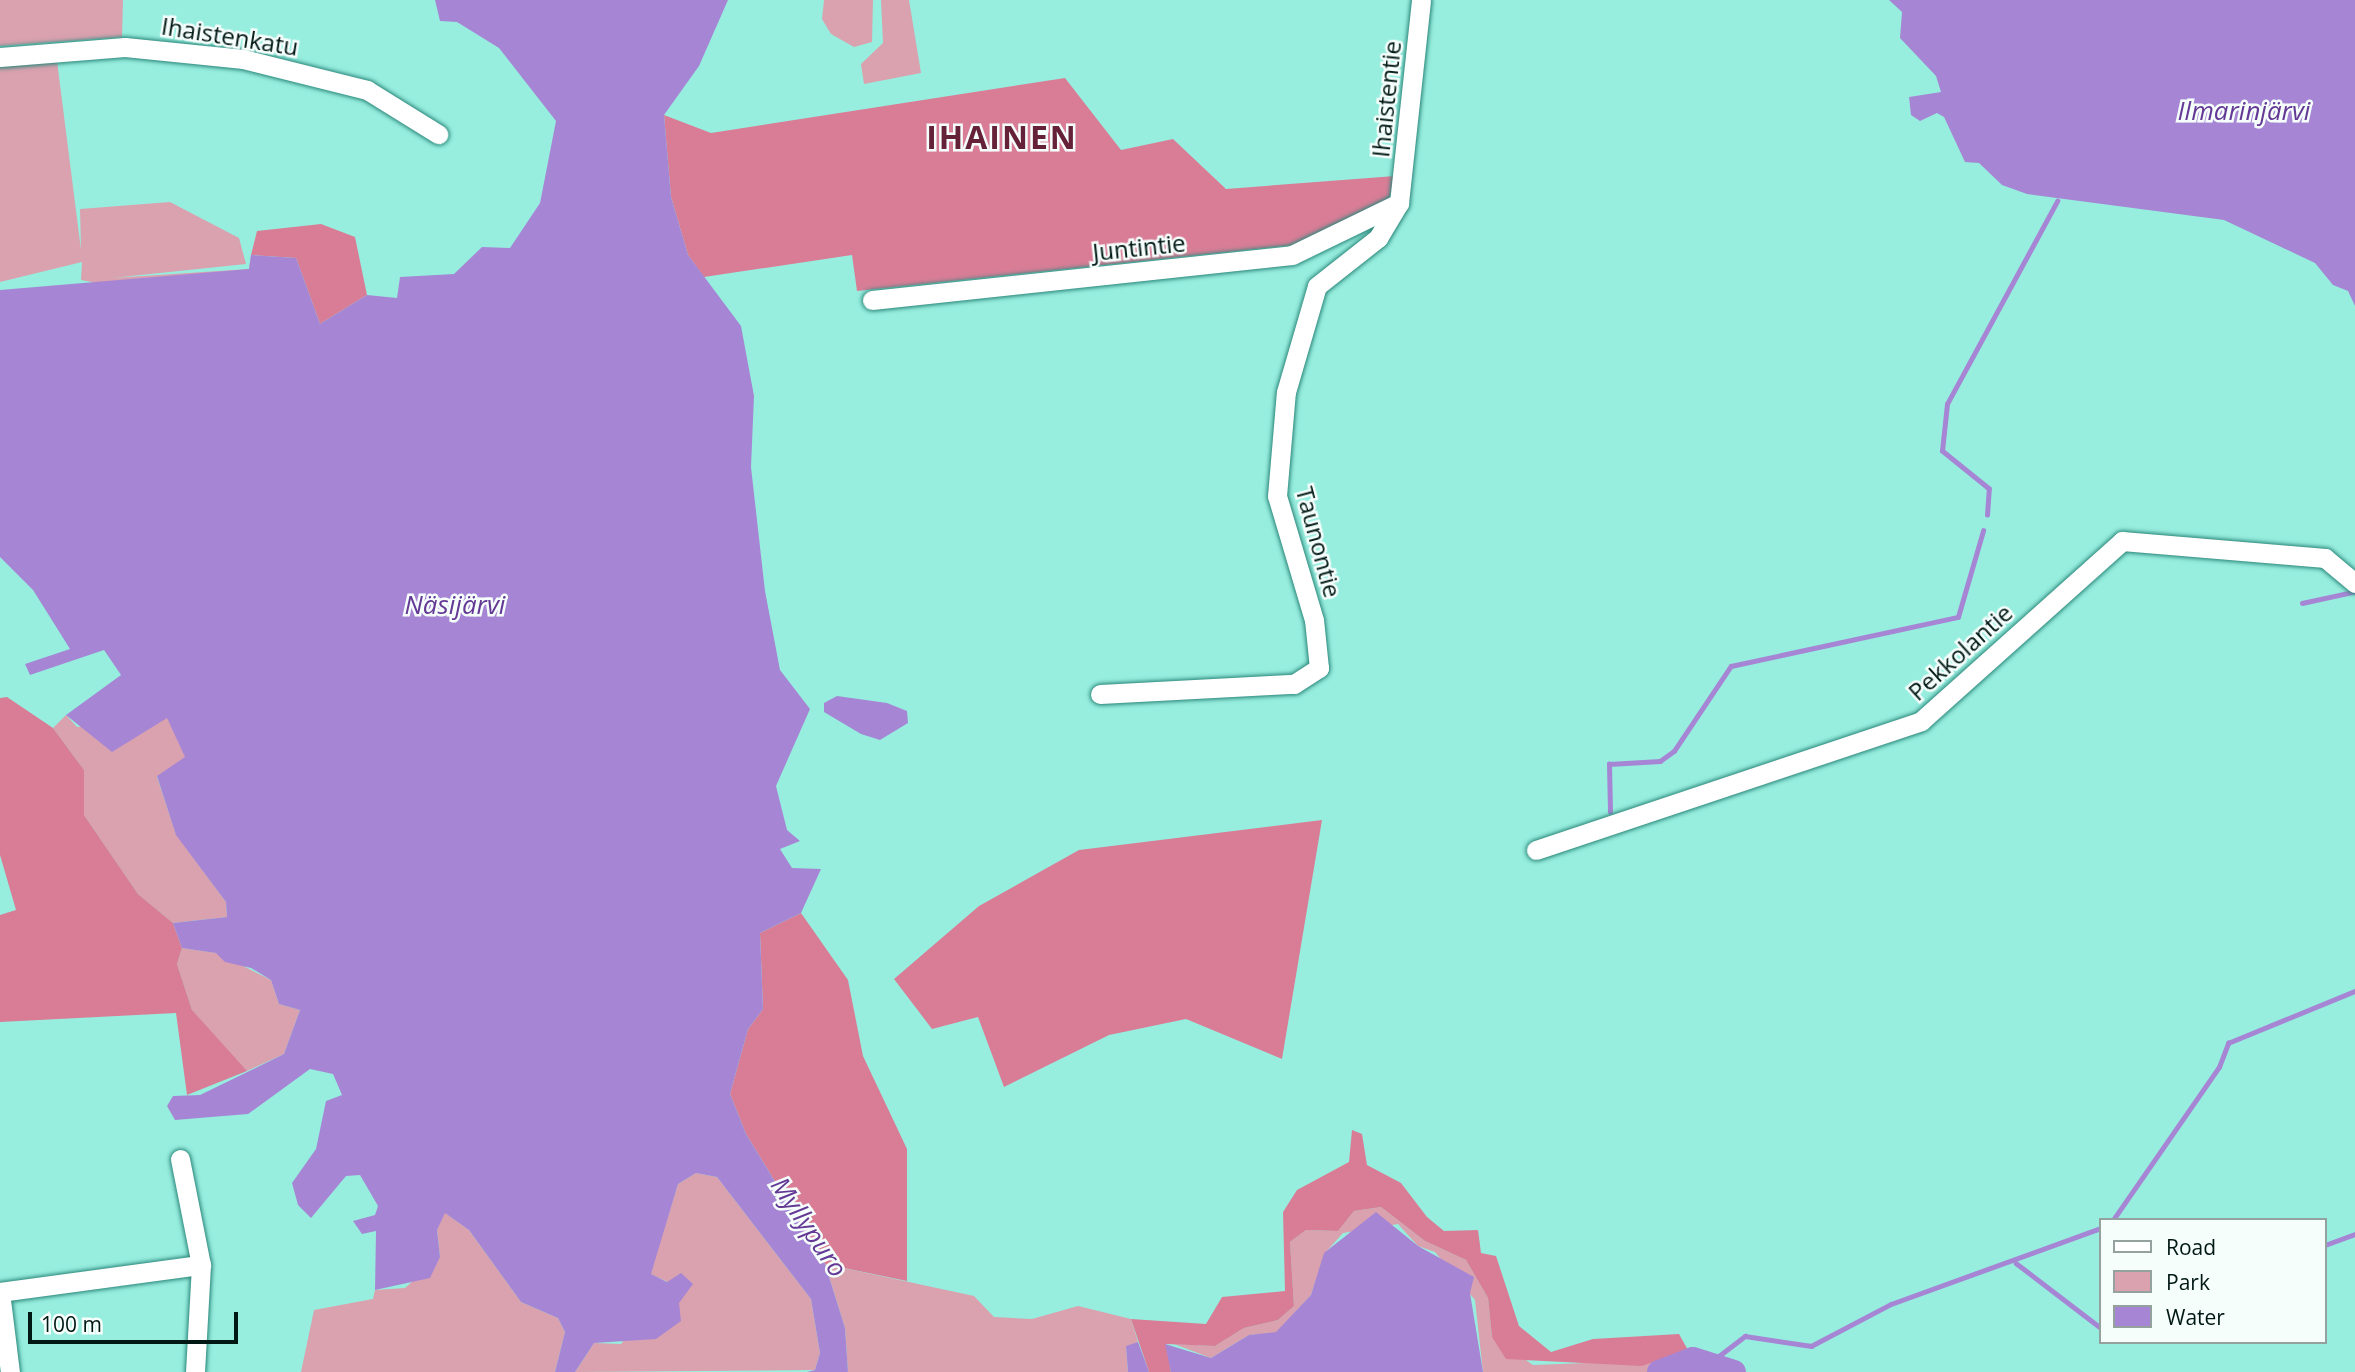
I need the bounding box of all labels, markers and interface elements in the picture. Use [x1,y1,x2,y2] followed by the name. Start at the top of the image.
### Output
[159,11,301,61] street label: Ihaistenkatu
[1366,39,1406,159] street label: Ihaistentie
[2178,95,2310,127] water label: Ilmarinjärvi
[927,118,1077,156] district label: IHAINEN
[1091,228,1187,266] street label: Juntintie
[1290,484,1348,600] street label: Taunontie
[405,589,505,621] water label: Näsijärvi
[1902,598,2018,706] street label: Pekkolantie
[764,1171,854,1283] water label: Myllypuro
[2100,1218,2327,1344] legend
[2166,1233,2216,1261] text: Road
[2166,1268,2210,1296] text: Park
[32,1298,242,1342] scale bar
[2166,1303,2225,1331] text: Water
[41,1310,102,1338] text: 100 m

